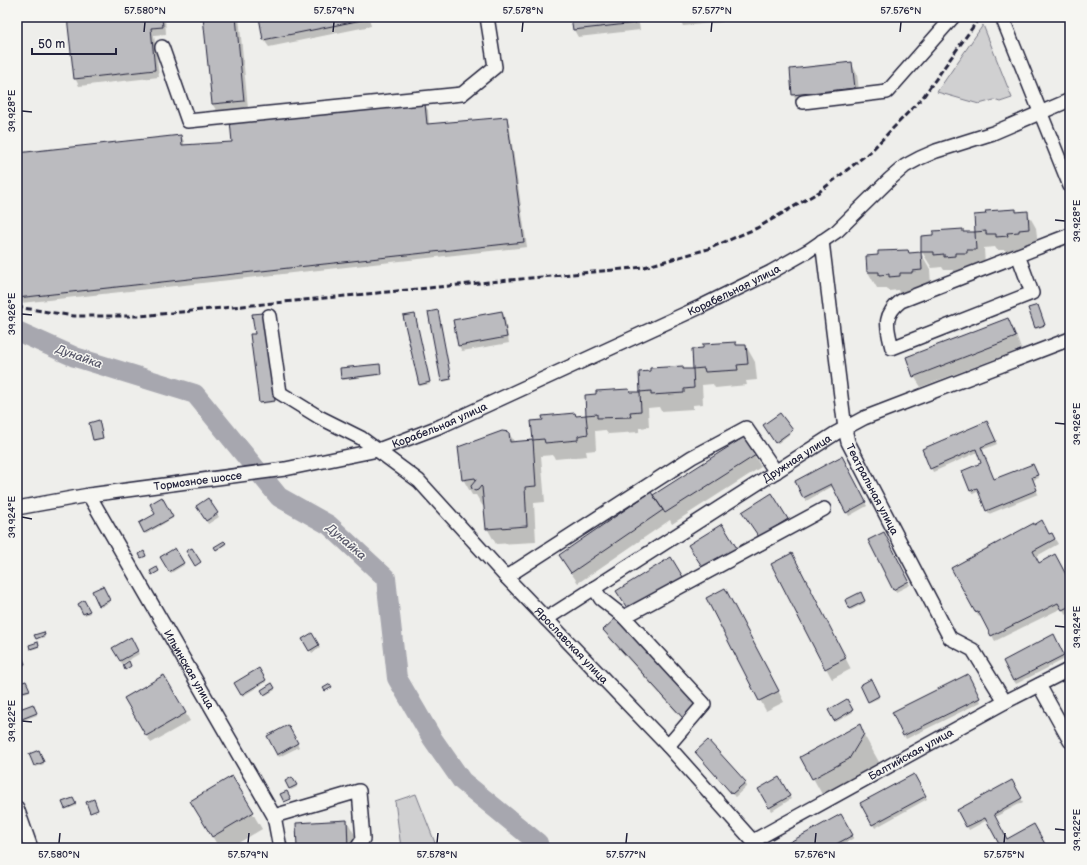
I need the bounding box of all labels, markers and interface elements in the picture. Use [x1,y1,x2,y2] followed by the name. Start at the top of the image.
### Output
[124,5,166,17] text: 57.580°N
[313,5,355,17] text: 57.579°N
[502,5,544,17] text: 57.578°N
[692,5,732,17] text: 57.577°N
[880,5,922,17] text: 57.576°N
[32,30,116,56] scale bar
[38,37,65,52] text: 50 m
[6,89,18,132] text: 39.928°E
[1071,199,1083,242] text: 39.928°E
[685,261,783,318] street label: Корабельная улица
[6,292,18,335] text: 39.926°E
[53,341,104,372] water label: Дунайка
[390,399,489,451] street label: Корабельная улица
[1071,402,1083,445] text: 39.926°E
[760,431,834,485] street label: Дружная улица
[844,441,902,537] street label: Театральная улица
[153,468,243,493] street label: Тормозное шоссе
[6,495,18,538] text: 39.924°E
[322,520,369,563] water label: Дунайка
[532,604,611,687] street label: Ярославская улица
[1071,605,1083,648] text: 39.924°E
[161,627,218,712] street label: Ильинская улица
[6,699,18,742] text: 39.922°E
[866,725,956,783] street label: Балтийская улица
[1071,808,1083,851] text: 39.922°E
[38,849,80,861] text: 57.580°N
[227,849,269,861] text: 57.579°N
[416,849,458,861] text: 57.578°N
[606,849,646,861] text: 57.577°N
[794,849,836,861] text: 57.576°N
[984,849,1024,861] text: 57.575°N

